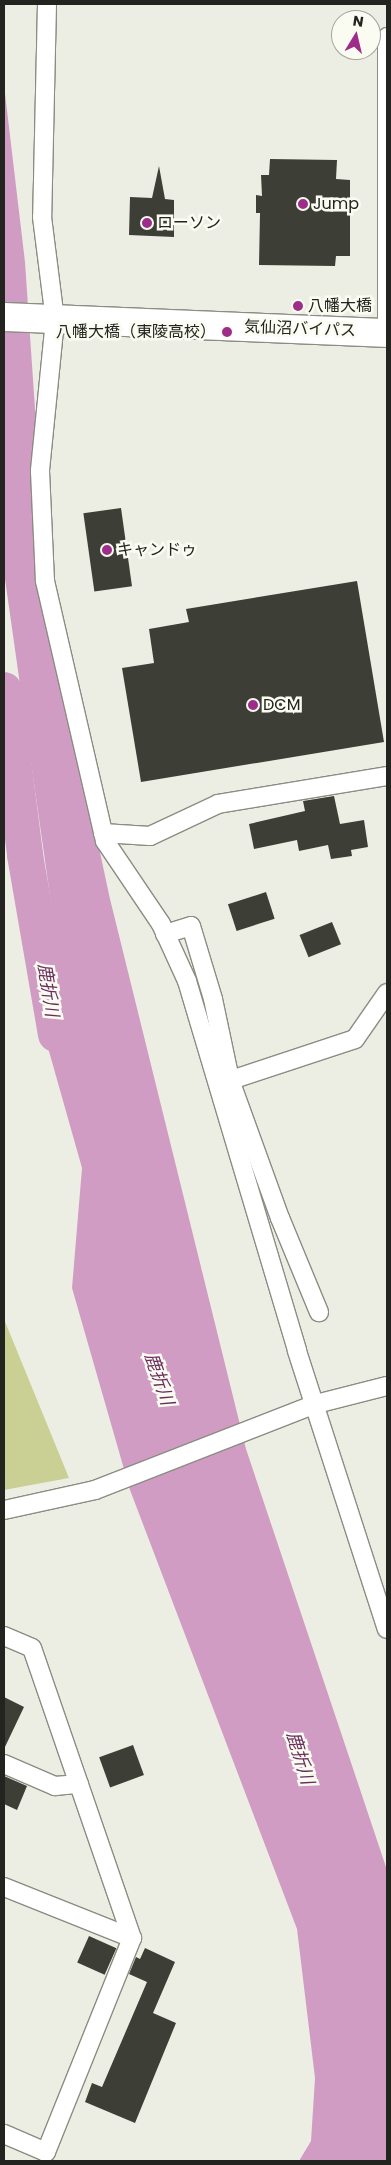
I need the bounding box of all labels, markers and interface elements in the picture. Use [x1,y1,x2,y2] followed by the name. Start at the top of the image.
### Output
[331,10,381,60] north arrow
[351,10,365,32] text: N
[313,194,359,214] place label: Jump
[297,198,309,210] marker: Jump
[157,213,221,233] place label: ローソン
[141,217,153,229] marker: ローソン
[308,296,372,316] place label: 八幡大橋
[292,300,304,312] marker: 八幡大橋
[244,317,356,341] street label: 気仙沼バイパス
[56,322,216,342] place label: 八幡大橋（東陵高校）
[220,325,234,339] marker: 八幡大橋（東陵高校）
[117,540,197,560] place label: キャンドゥ
[101,544,113,556] marker: キャンドゥ
[263,695,300,715] place label: DCM
[247,699,259,711] marker: DCM
[33,962,63,1018] water label: 鹿折川
[140,1350,178,1408] water label: 鹿折川
[282,1729,318,1787] water label: 鹿折川

